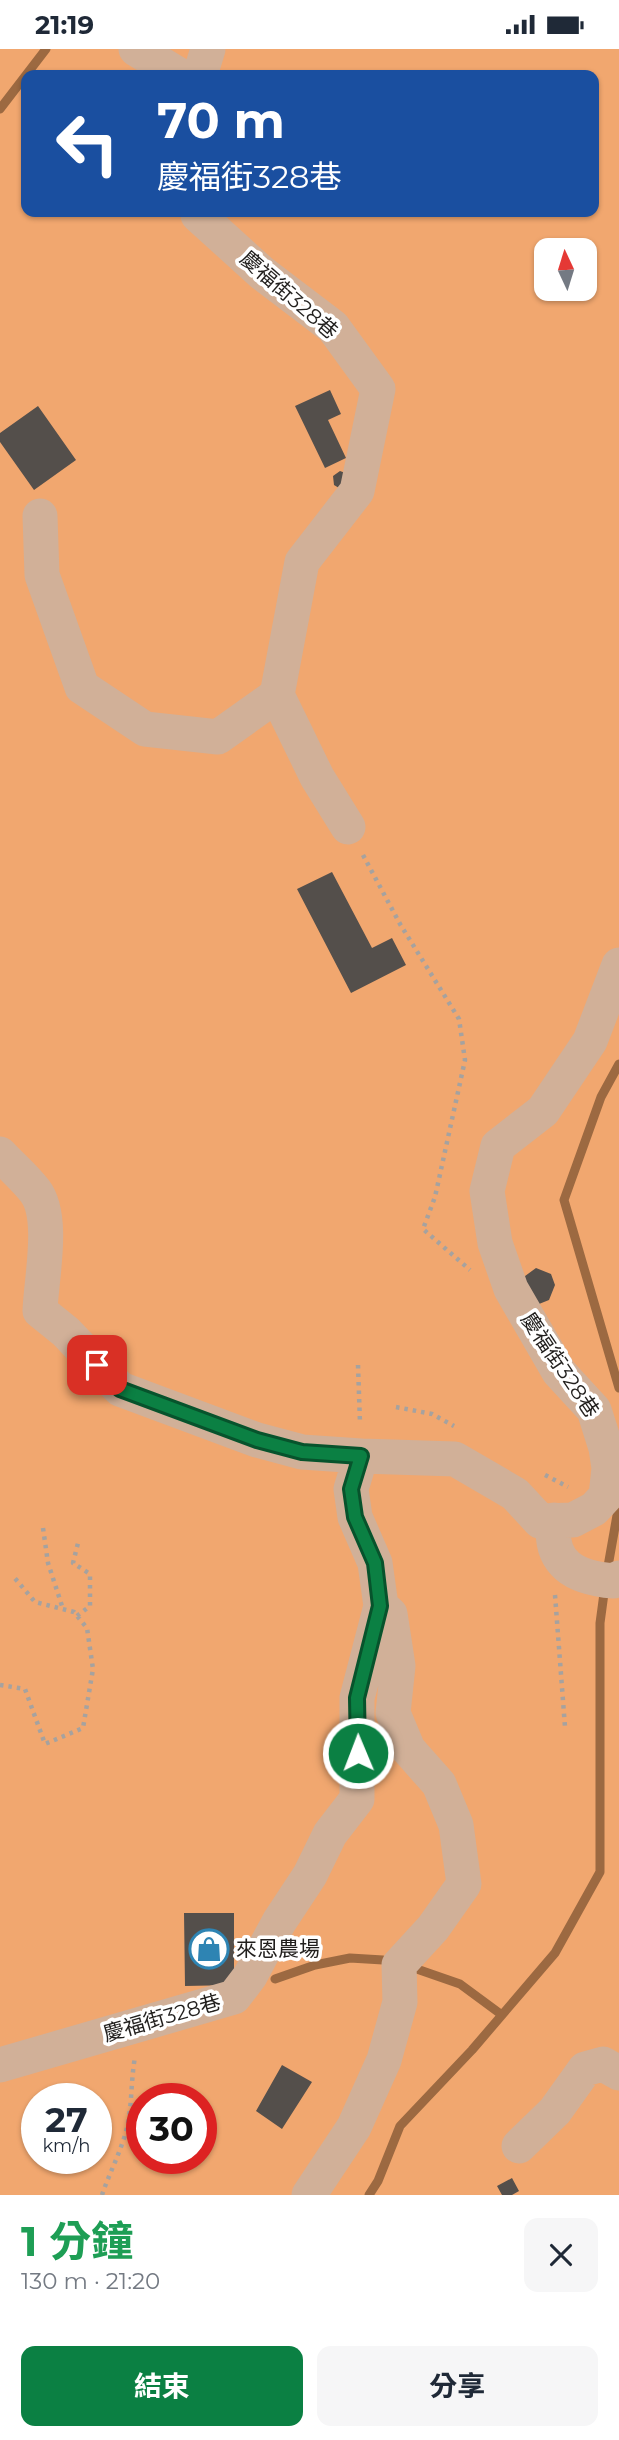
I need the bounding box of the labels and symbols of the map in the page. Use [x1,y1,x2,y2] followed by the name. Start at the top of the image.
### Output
[534,238,597,301] north arrow
[235,245,343,344] street label: 慶福街328巷
[516,1308,605,1422] street label: 慶福街328巷
[67,1335,127,1395] pin
[321,1716,395,1790] position arrow
[188,1928,230,1970] shop icon: 來恩農場
[236,1936,320,1961] place label: 來恩農場
[100,1989,224,2046] street label: 慶福街328巷
[126,2083,217,2174] speed limit sign: 30

